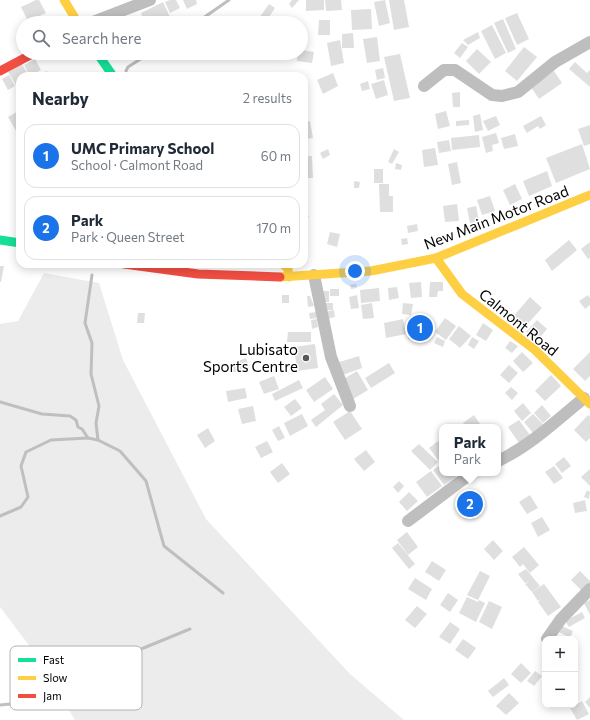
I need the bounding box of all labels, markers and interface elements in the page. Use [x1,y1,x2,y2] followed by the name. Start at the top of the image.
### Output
[16,16,308,60] search box
[30,27,52,49] icon: search
[62,29,141,47] text: Search here
[32,88,89,109] text: Nearby
[243,90,292,106] text: 2 results
[71,139,214,157] text: UMC Primary School
[43,148,49,164] text: 1
[261,148,291,164] text: 60 m
[71,157,203,173] text: School · Calmont Road
[421,181,571,253] street label: New Main Motor Road
[71,211,103,229] text: Park
[42,220,50,236] text: 2
[256,220,291,236] text: 170 m
[71,229,185,245] text: Park · Queen Street
[345,261,365,281] your location
[476,285,562,359] street label: Calmont Road
[407,313,433,343] pin: 1
[203,340,298,375] place label: Lubisato Sports Centre
[301,353,311,363] marker: Lubisato Sports Centre
[439,424,501,476] popup
[454,433,486,451] text: Park
[454,451,481,467] text: Park
[457,489,483,519] pin: 2
[542,636,578,708] map controls
[542,636,578,672] button: +
[10,646,142,710] legend
[43,653,65,666] text: Fast
[43,671,68,684] text: Slow
[542,672,578,708] button: −
[43,689,62,703] text: Jam

